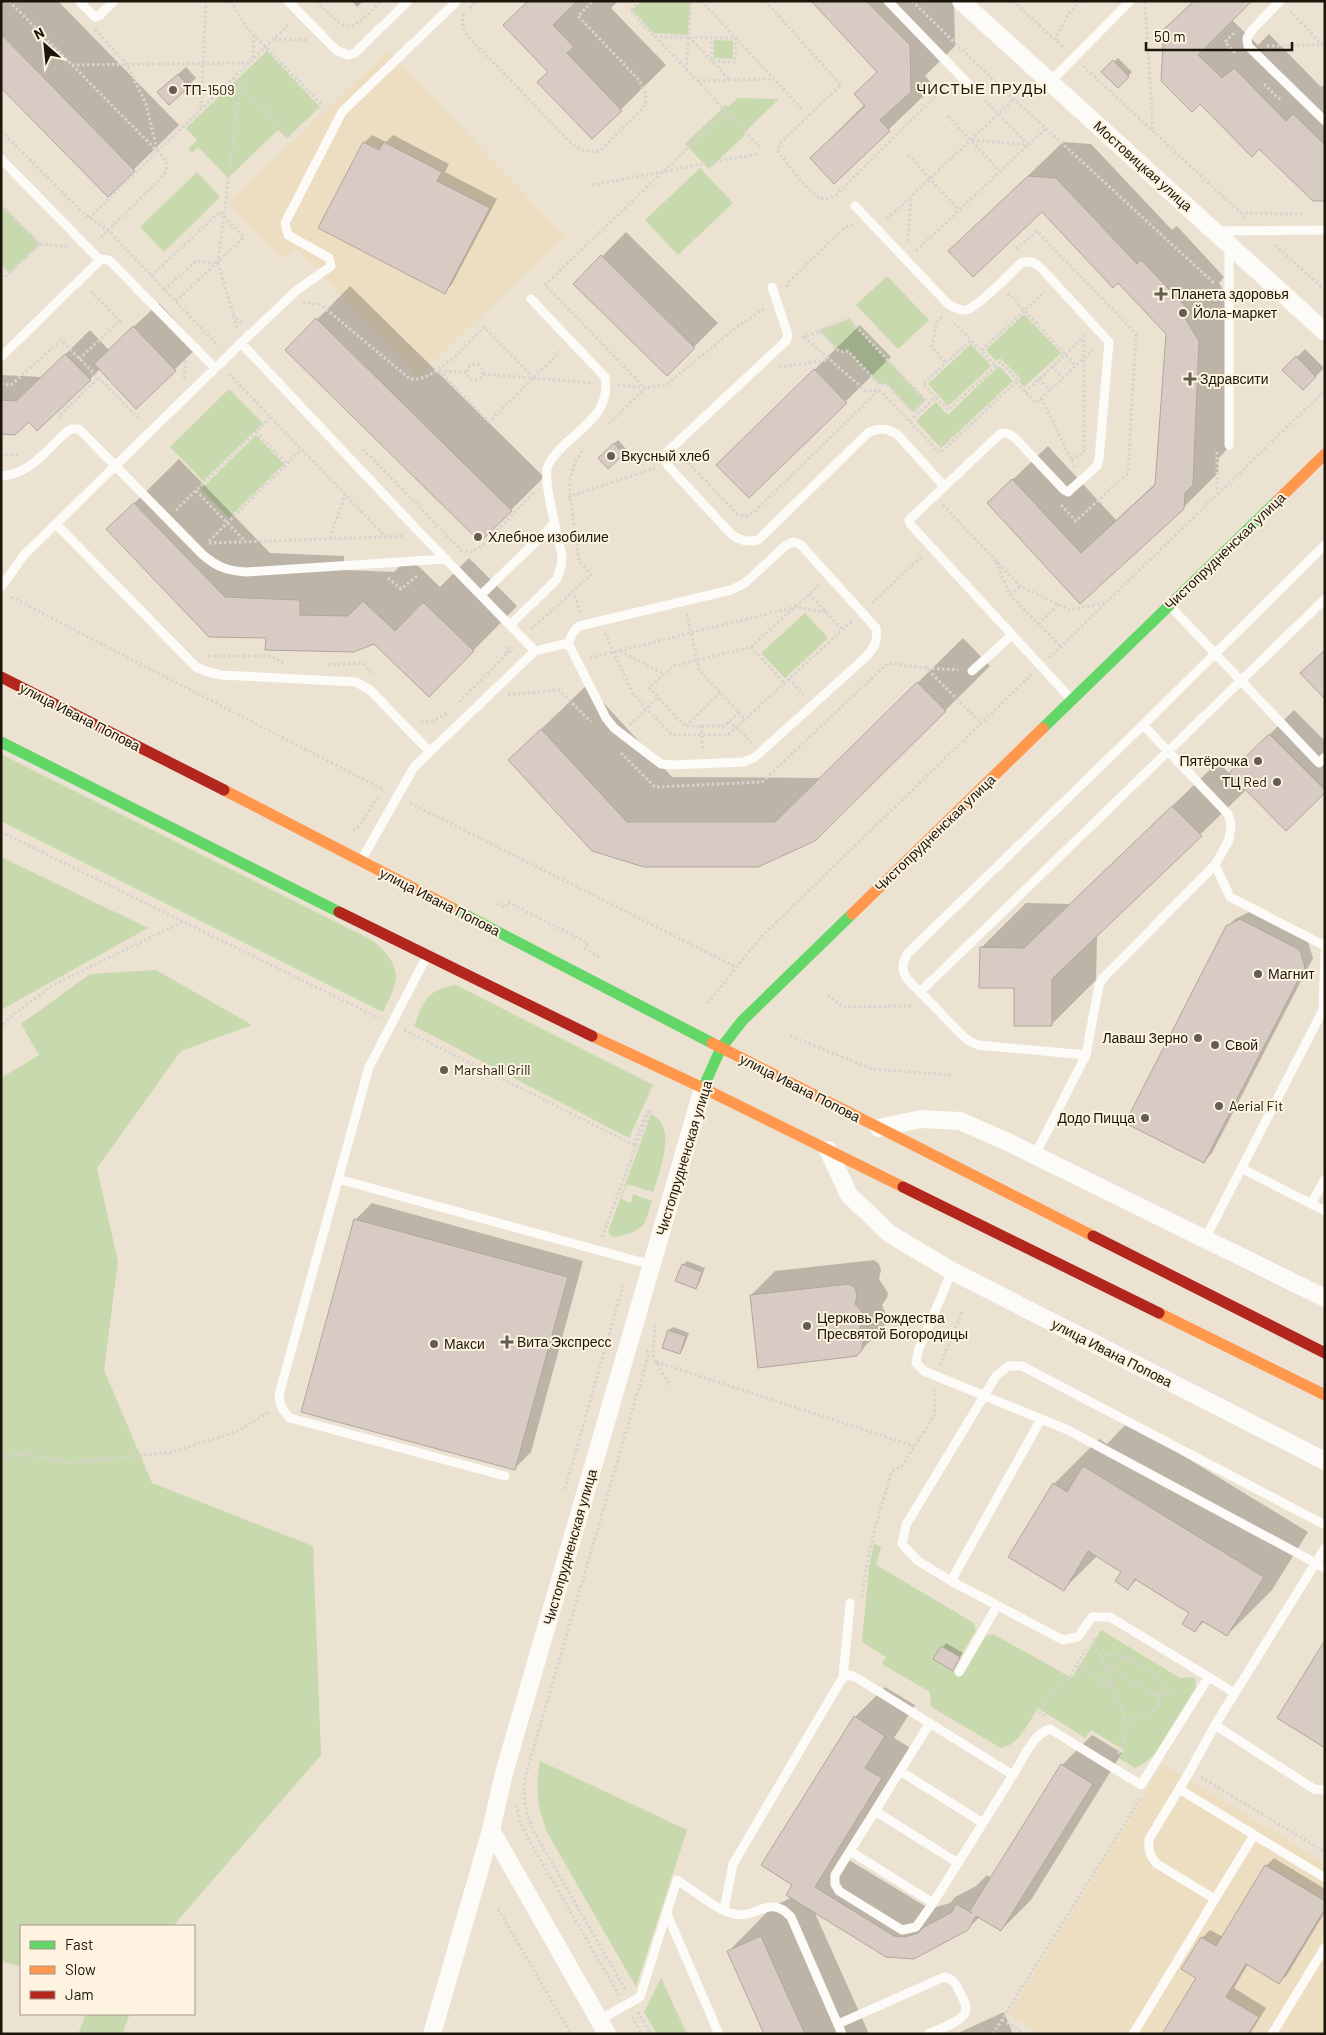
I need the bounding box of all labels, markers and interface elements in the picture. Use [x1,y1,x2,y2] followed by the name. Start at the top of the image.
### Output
[20,20,70,70] north arrow
[1146,20,1292,52] scale bar
[31,23,47,43] text: N
[1154,27,1186,45] text: 50 m
[916,79,1048,97] district label: ЧИСТЫЕ ПРУДЫ
[183,81,234,98] place label: ТП-1509
[167,84,179,96] marker: ТП-1509
[1090,117,1196,215] street label: Мостовицкая улица
[1171,285,1289,302] place label: Планета здоровья
[1155,288,1167,300] marker: Планета здоровья
[1193,304,1278,321] place label: Йола-маркет
[1177,307,1189,319] marker: Йола-маркет
[1200,370,1269,387] place label: Здравсити
[1184,373,1196,385] marker: Здравсити
[621,447,710,464] place label: Вкусный хлеб
[605,450,617,462] marker: Вкусный хлеб
[1161,488,1289,613] street label: Чистопрудненская улица
[488,528,609,545] place label: Хлебное изобилие
[472,531,484,543] marker: Хлебное изобилие
[17,679,144,754] street label: улица Ивана Попова
[1179,752,1248,769] place label: Пятёрочка
[1252,755,1264,767] marker: Пятёрочка
[871,770,999,895] street label: Чистопрудненская улица
[1222,773,1267,790] place label: ТЦ Red
[1271,776,1283,788] marker: ТЦ Red
[377,864,504,939] street label: улица Ивана Попова
[1268,965,1315,982] place label: Магнит
[1252,968,1264,980] marker: Магнит
[1102,1029,1188,1046] place label: Лаваш Зерно
[1192,1032,1204,1044] marker: Лаваш Зерно
[1225,1036,1258,1053] place label: Свой
[1209,1039,1221,1051] marker: Свой
[737,1050,864,1125] street label: улица Ивана Попова
[454,1061,531,1078] place label: Marshall Grill
[438,1064,450,1076] marker: Marshall Grill
[652,1078,715,1238] street label: Чистопрудненская улица
[1229,1097,1283,1114] place label: Aerial Fit
[1213,1100,1225,1112] marker: Aerial Fit
[1057,1109,1135,1126] place label: Додо Пицца
[1139,1112,1151,1124] marker: Додо Пицца
[817,1309,968,1342] place label: Церковь Рождества Пресвятой Богородицы
[1049,1315,1176,1390] street label: улица Ивана Попова
[801,1320,813,1332] marker: Церковь Рождества Пресвятой Богородицы
[517,1333,612,1350] place label: Вита Экспресс
[444,1335,485,1352] place label: Макси
[501,1336,513,1348] marker: Вита Экспресс
[428,1338,440,1350] marker: Макси
[539,1467,600,1627] street label: Чистопрудненская улица
[20,1925,195,2015] legend
[65,1935,93,1953] text: Fast
[65,1960,96,1978] text: Slow
[65,1985,94,2003] text: Jam

